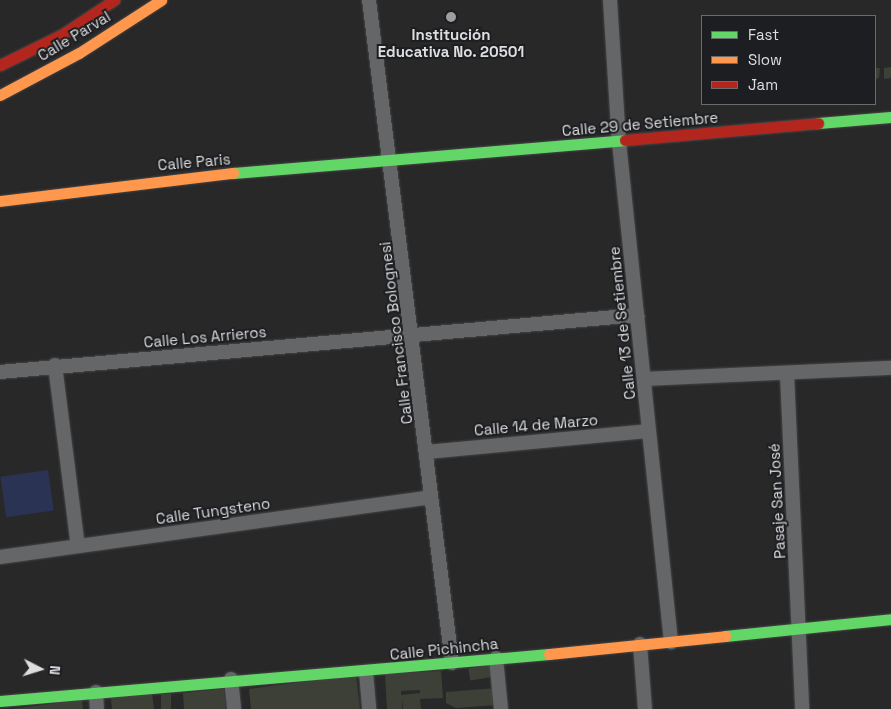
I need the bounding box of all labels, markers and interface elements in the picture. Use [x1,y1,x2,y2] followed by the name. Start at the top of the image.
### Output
[34,7,114,65] street label: Calle Parval
[445,11,457,23] marker: Institución Educativa No. 20501
[701,15,876,105] legend
[378,25,524,60] place label: Institución Educativa No. 20501
[748,25,779,44] text: Fast
[748,50,782,69] text: Slow
[748,75,778,94] text: Jam
[561,108,719,140] street label: Calle 29 de Setiembre
[157,150,231,174] street label: Calle Paris
[376,241,416,425] street label: Calle Francisco Bolognesi
[605,245,639,401] street label: Calle 13 de Setiembre
[143,323,267,351] street label: Calle Los Arrieros
[473,411,599,439] street label: Calle 14 de Marzo
[765,443,789,559] street label: Pasaje San José
[154,494,272,528] street label: Calle Tungsteno
[389,634,499,664] street label: Calle Pichincha
[15,644,65,694] north arrow
[46,665,64,676] text: N

